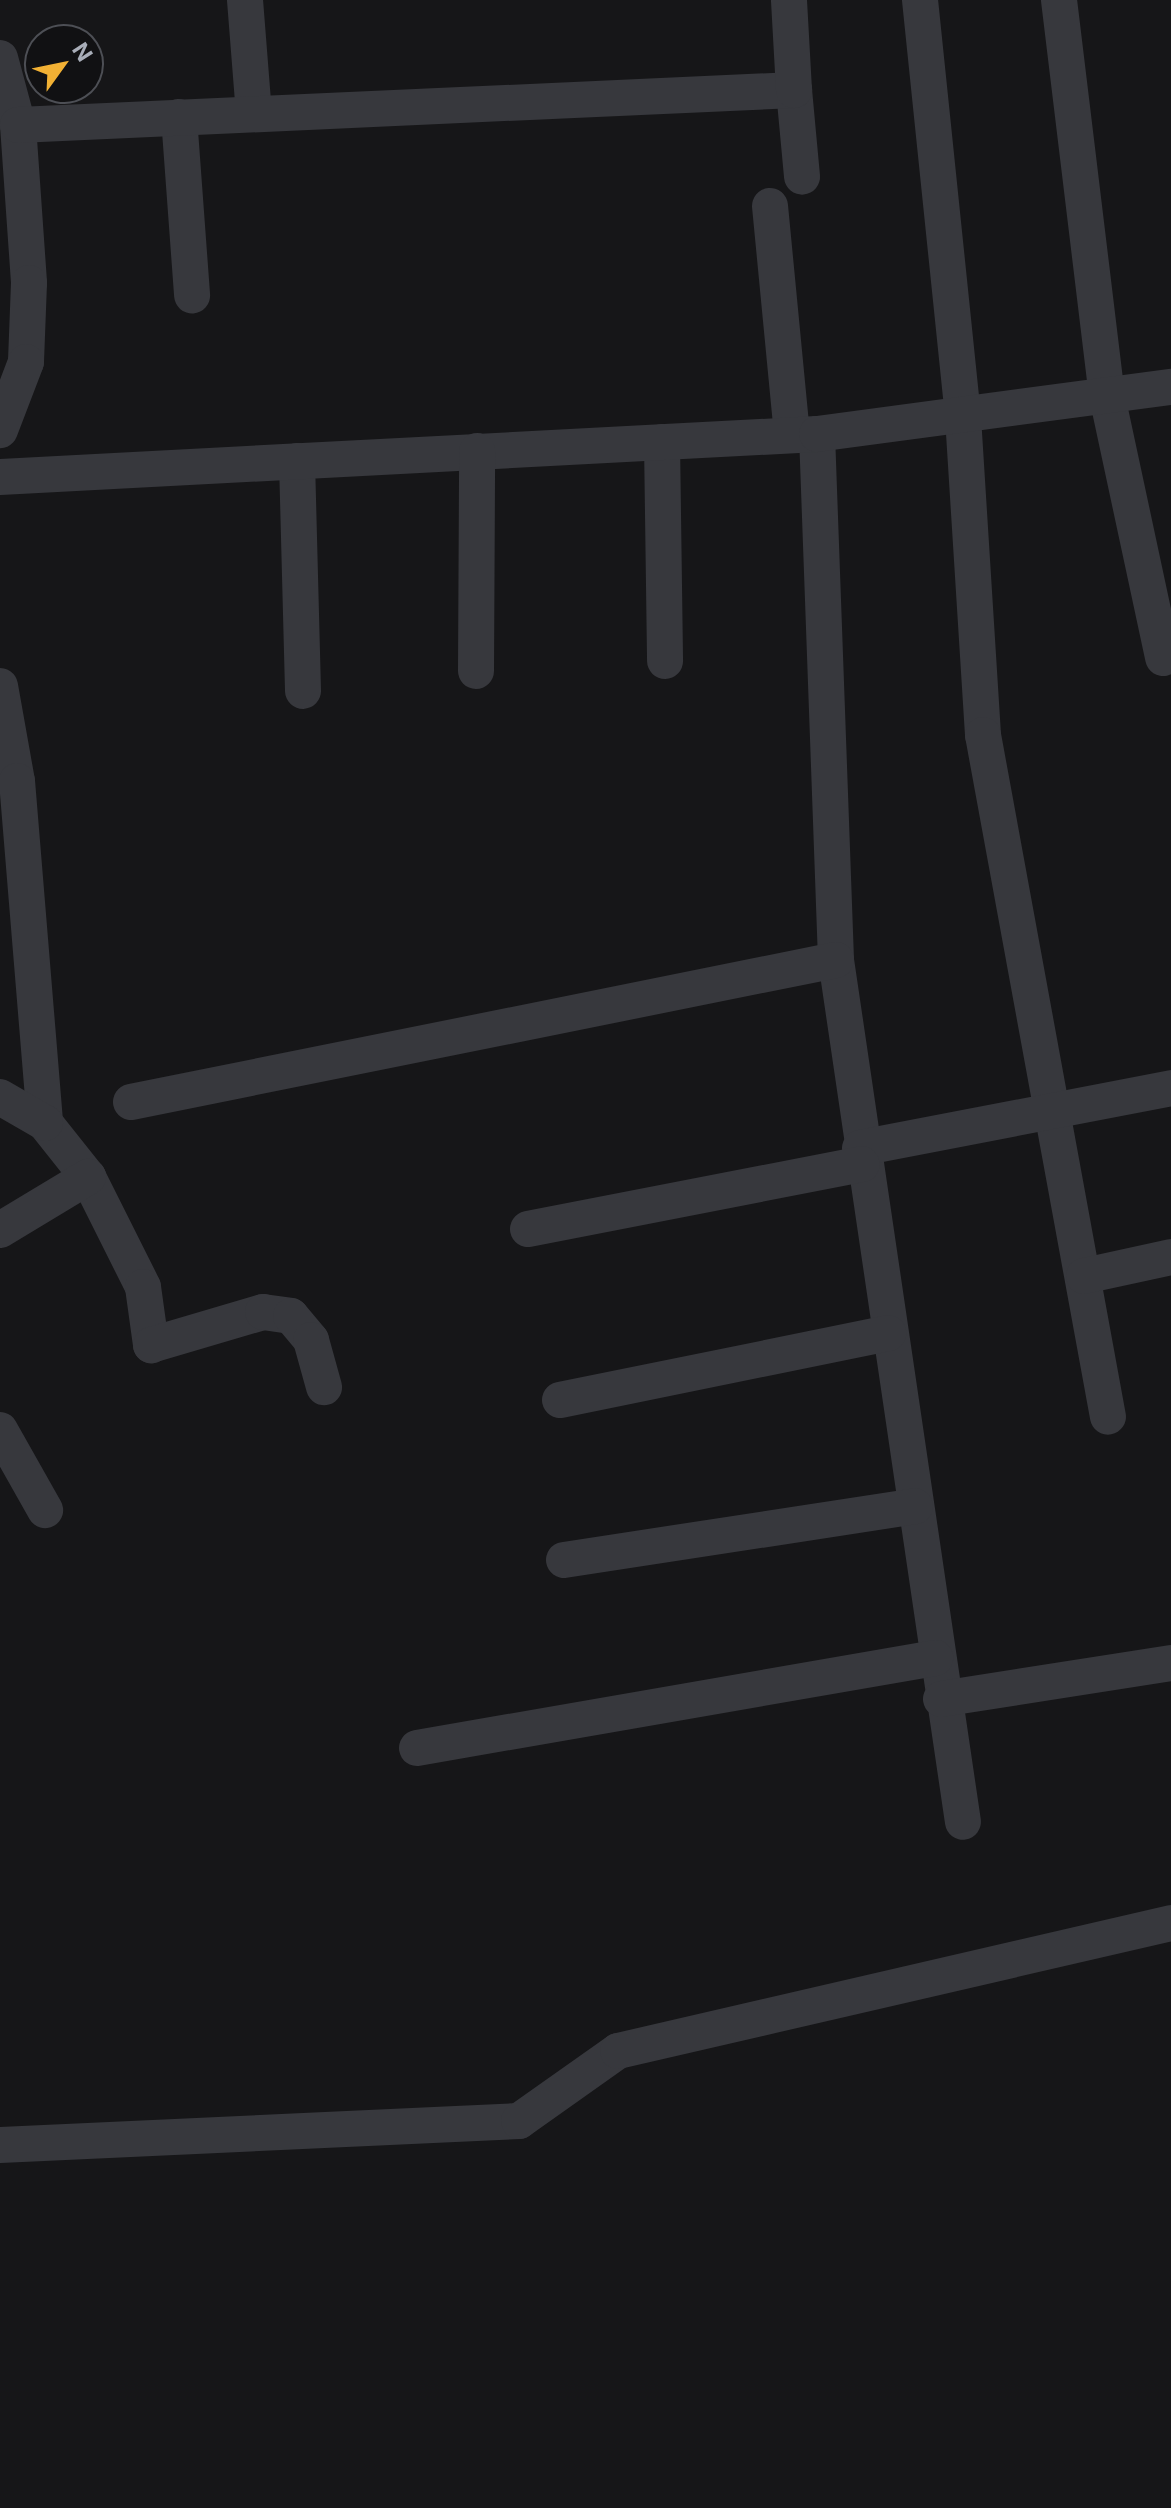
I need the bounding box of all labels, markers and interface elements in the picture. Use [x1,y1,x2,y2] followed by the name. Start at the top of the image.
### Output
[24,24,104,104] north arrow
[67,38,98,66] text: N

